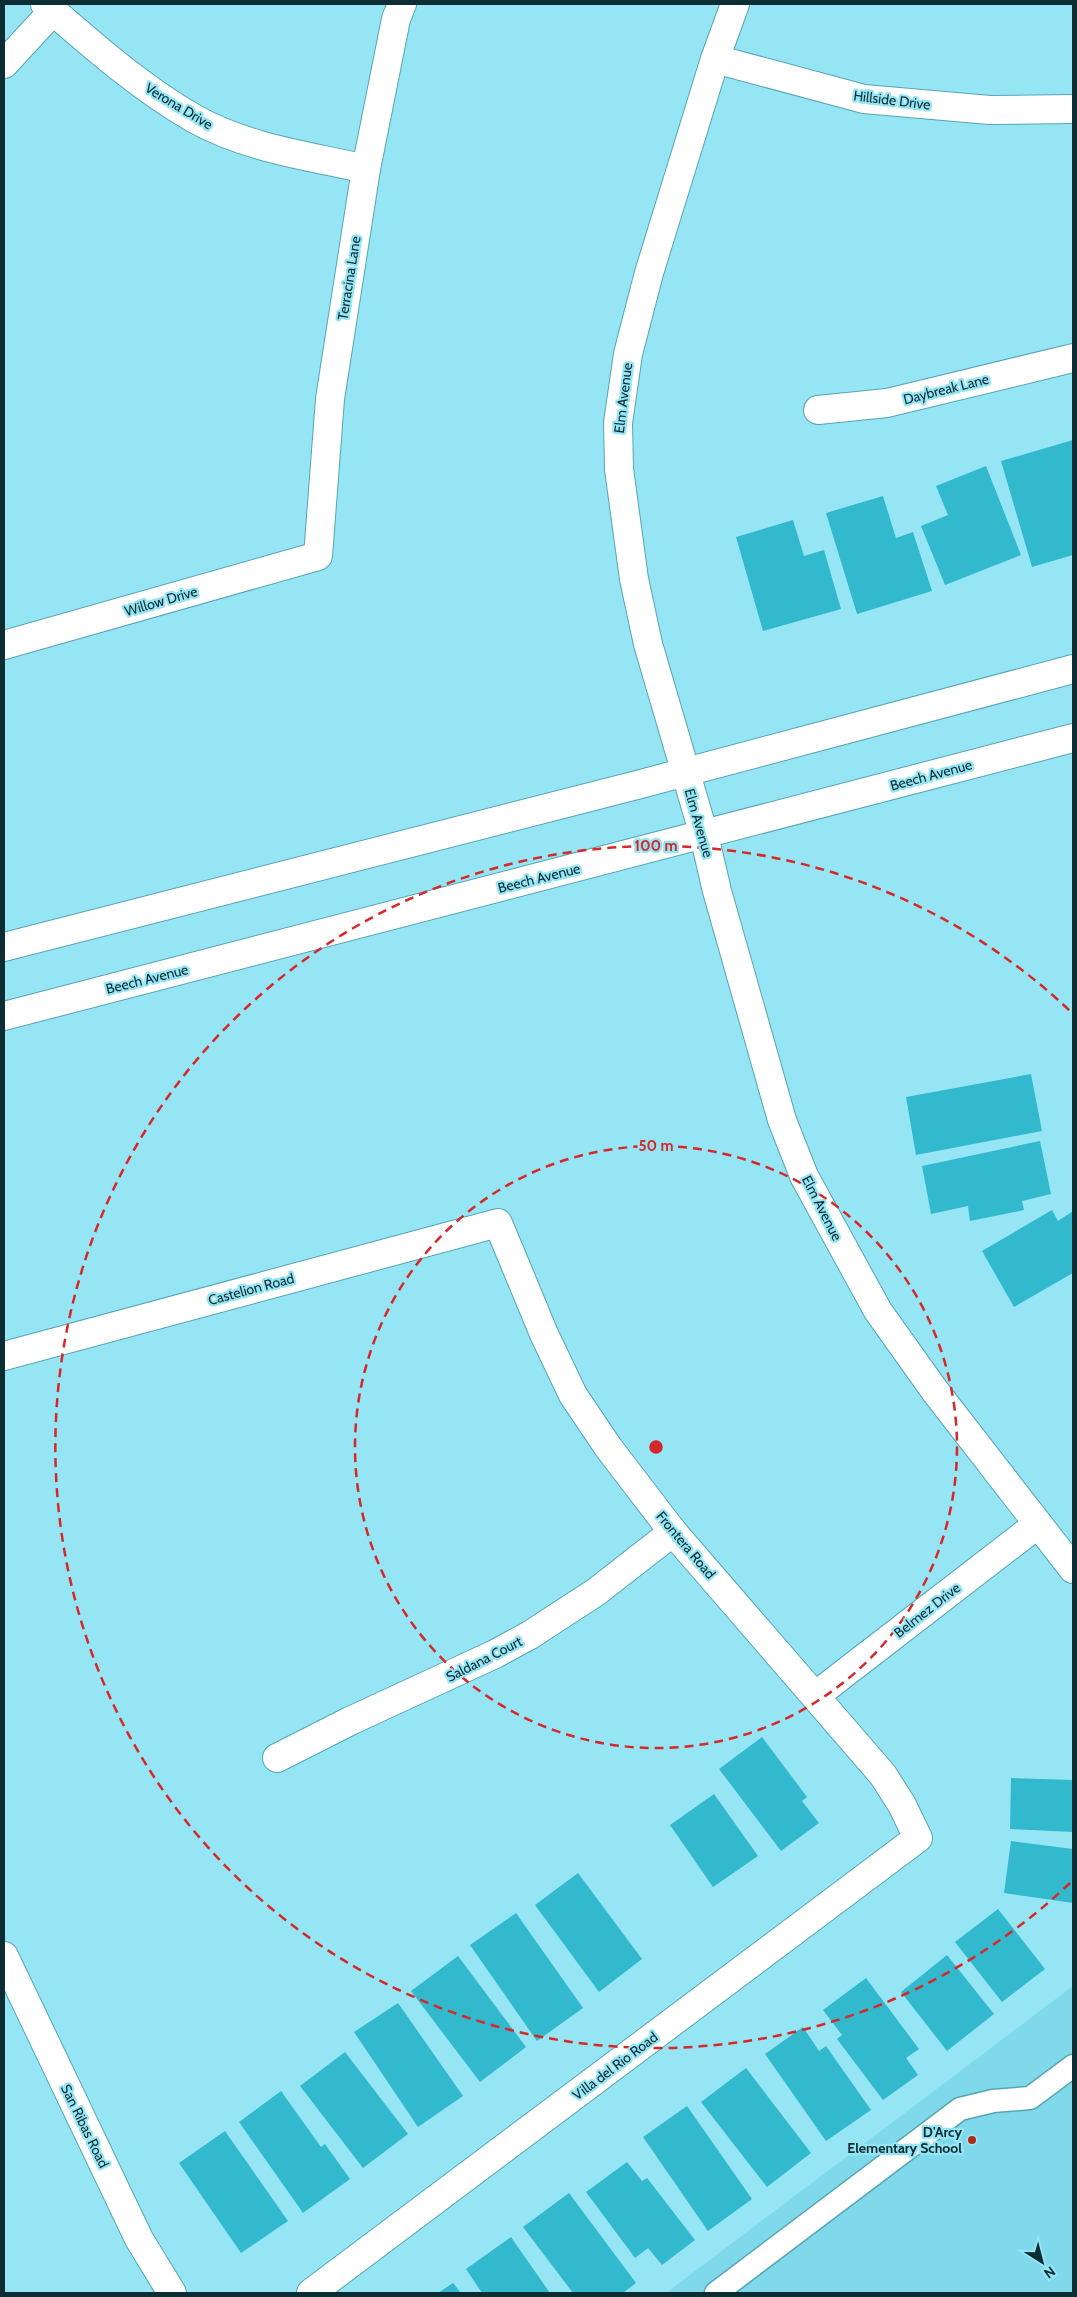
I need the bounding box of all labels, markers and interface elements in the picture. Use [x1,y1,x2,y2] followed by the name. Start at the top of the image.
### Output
[142,79,216,133] street label: Verona Drive
[852,86,932,114] street label: Hillside Drive
[333,235,365,321] street label: Terracina Lane
[610,362,636,434] street label: Elm Avenue
[901,370,991,408] street label: Daybreak Lane
[122,582,200,620] street label: Willow Drive
[888,755,974,795] street label: Beech Avenue
[681,786,717,860] street label: Elm Avenue
[634,837,678,855] text: 100 m
[496,859,582,897] street label: Beech Avenue
[104,960,190,998] street label: Beech Avenue
[638,1137,674,1155] text: 50 m
[798,1172,846,1244] street label: Elm Avenue
[206,1269,296,1309] street label: Castelion Road
[647,1438,665,1456] centre of rings
[653,1508,719,1582] street label: Frontera Road
[890,1578,964,1642] street label: Belmez Drive
[443,1632,525,1686] street label: Saldana Court
[569,2028,661,2104] street label: Villa del Rio Road
[57,2081,113,2171] street label: San Ribas Road
[847,2123,962,2157] place label: D'Arcy Elementary School
[966,2134,978,2146] marker: D'Arcy Elementary School
[1017,2237,1067,2287] north arrow
[1040,2262,1059,2283] text: N

